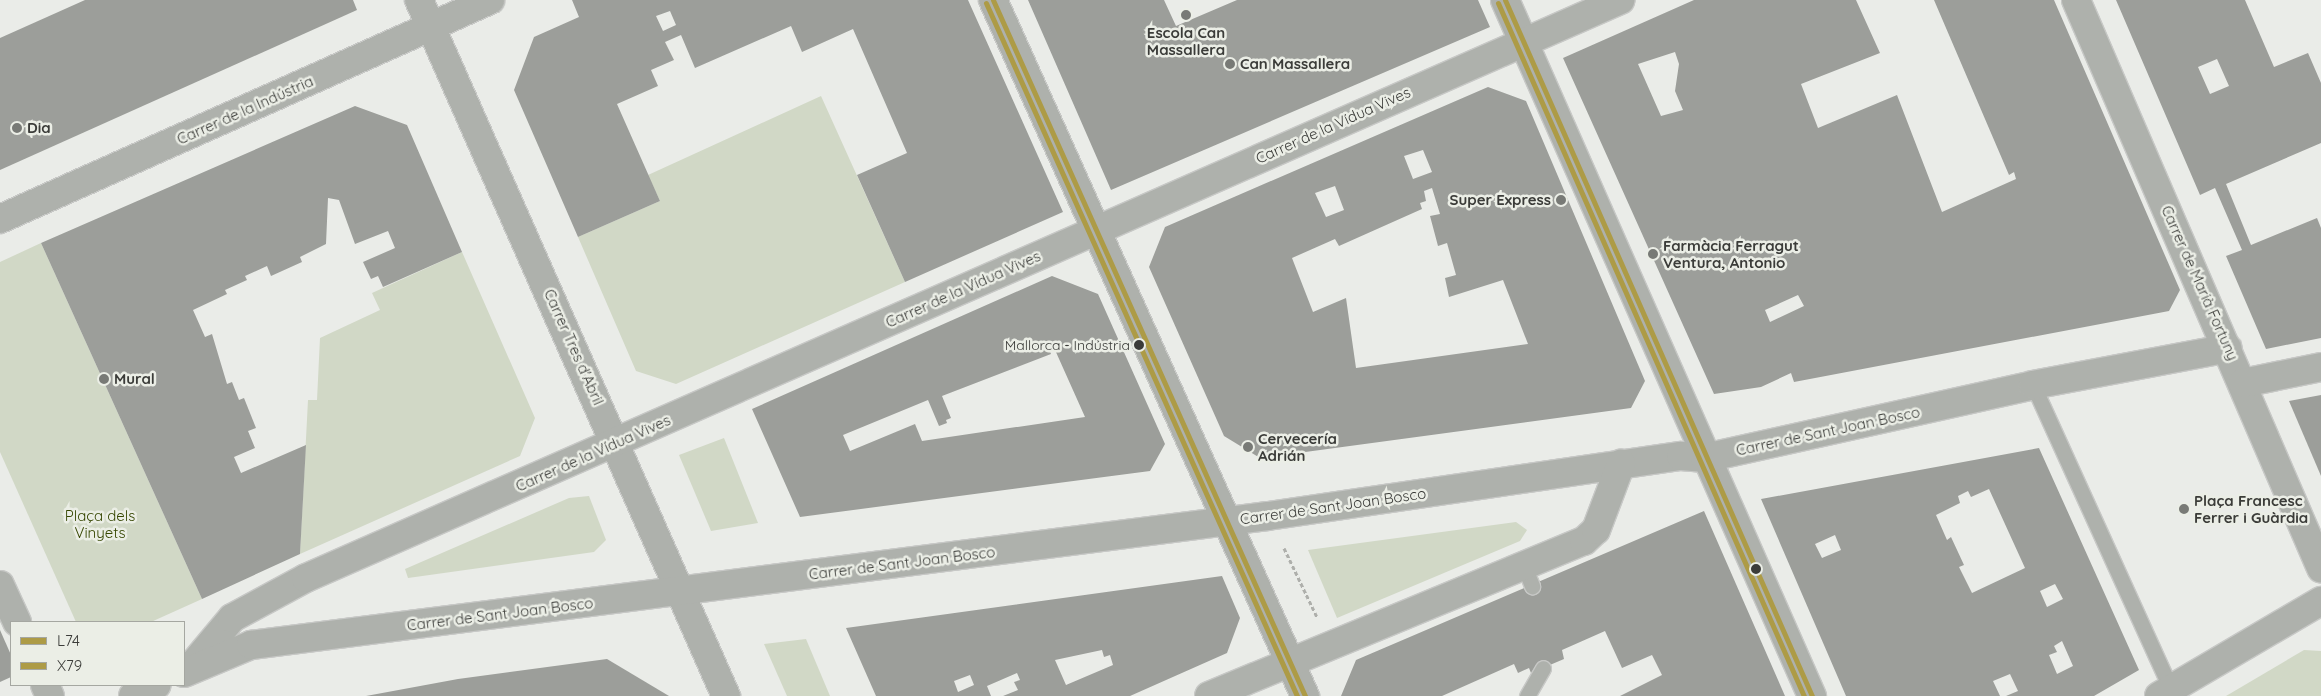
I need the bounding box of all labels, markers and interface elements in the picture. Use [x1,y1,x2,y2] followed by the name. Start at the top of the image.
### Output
[1180,9,1192,21] marker: Escola Can Massallera
[1147,23,1225,58] place label: Escola Can Massallera
[1240,55,1350,73] place label: Can Massallera
[1224,58,1236,70] marker: Can Massallera
[174,72,316,148] street label: Carrer de la Indústria
[1253,83,1413,167] street label: Carrer de la Vídua Vives
[27,119,51,137] place label: Dia
[11,122,23,134] marker: Dia
[1449,191,1551,209] place label: Super Express
[1555,194,1567,206] marker: Super Express
[2158,203,2242,363] street label: Carrer de Marià Fortuny
[1663,236,1799,271] place label: Farmàcia Ferragut Ventura, Antonio
[883,247,1043,331] street label: Carrer de la Vídua Vives
[1647,248,1659,260] marker: Farmàcia Ferragut Ventura, Antonio
[540,286,608,408] street label: Carrer Tres d'Abril
[1005,337,1130,353] place label: Mallorca - Indústria
[1134,340,1144,350] marker: Mallorca - Indústria
[114,370,155,388] place label: Mural
[98,373,110,385] marker: Mural
[1734,403,1922,459] street label: Carrer de Sant Joan Bosco
[513,411,673,495] street label: Carrer de la Vídua Vives
[1258,429,1337,464] place label: Cervecería Adrián
[1242,441,1254,453] marker: Cervecería Adrián
[1239,484,1427,528] street label: Carrer de Sant Joan Bosco
[2194,491,2308,526] place label: Plaça Francesc Ferrer i Guàrdia
[2178,503,2190,515] marker: Plaça Francesc Ferrer i Guàrdia
[65,506,135,541] park label: Plaça dels Vinyets
[808,543,996,583] street label: Carrer de Sant Joan Bosco
[1751,564,1761,574] unlabelled marker
[406,594,594,634] street label: Carrer de Sant Joan Bosco
[10,621,185,686] legend
[57,631,80,650] text: L74
[57,656,82,675] text: X79

